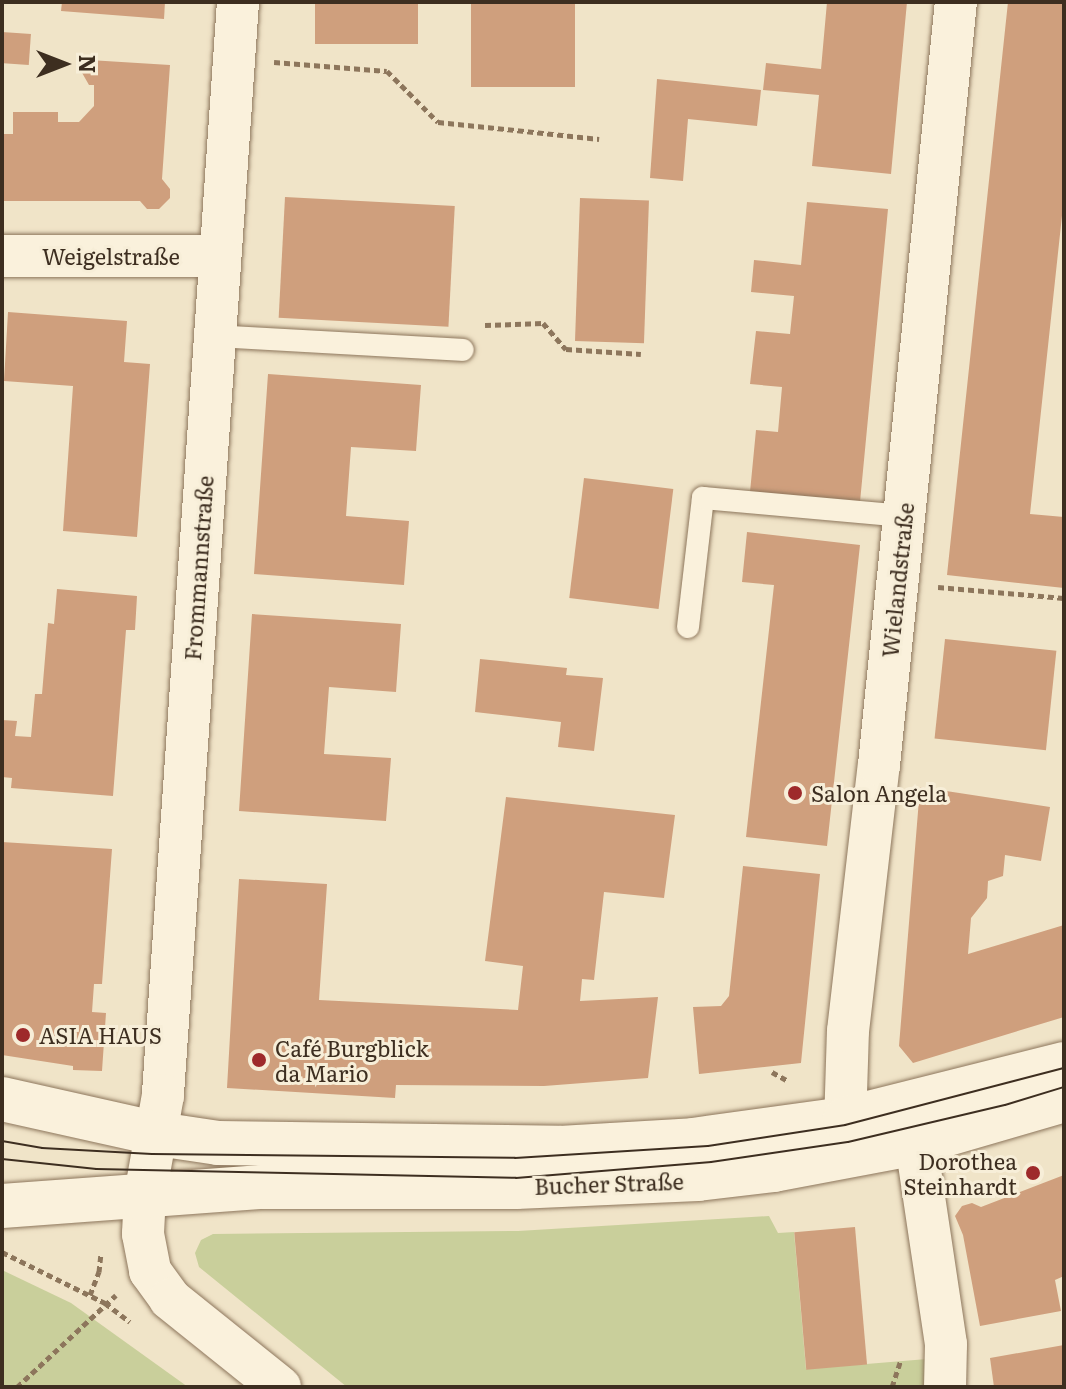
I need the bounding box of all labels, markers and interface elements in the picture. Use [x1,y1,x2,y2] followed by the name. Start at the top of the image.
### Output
[24,24,104,104] north arrow
[72,55,105,73] text: N
[42,243,180,269] street label: Weigelstraße
[178,475,218,661] street label: Frommannstraße
[876,501,918,659] street label: Wielandstraße
[811,780,947,806] place label: Salon Angela
[786,784,804,802] marker: Salon Angela
[39,1022,162,1048] place label: ASIA HAUS
[14,1026,32,1044] marker: ASIA HAUS
[275,1034,429,1086] place label: Café Burgblick da Mario
[250,1051,268,1069] marker: Café Burgblick da Mario
[903,1147,1017,1198] place label: Dorothea Steinhardt
[1024,1164,1042,1182] marker: Dorothea Steinhardt
[534,1167,684,1199] street label: Bucher Straße

